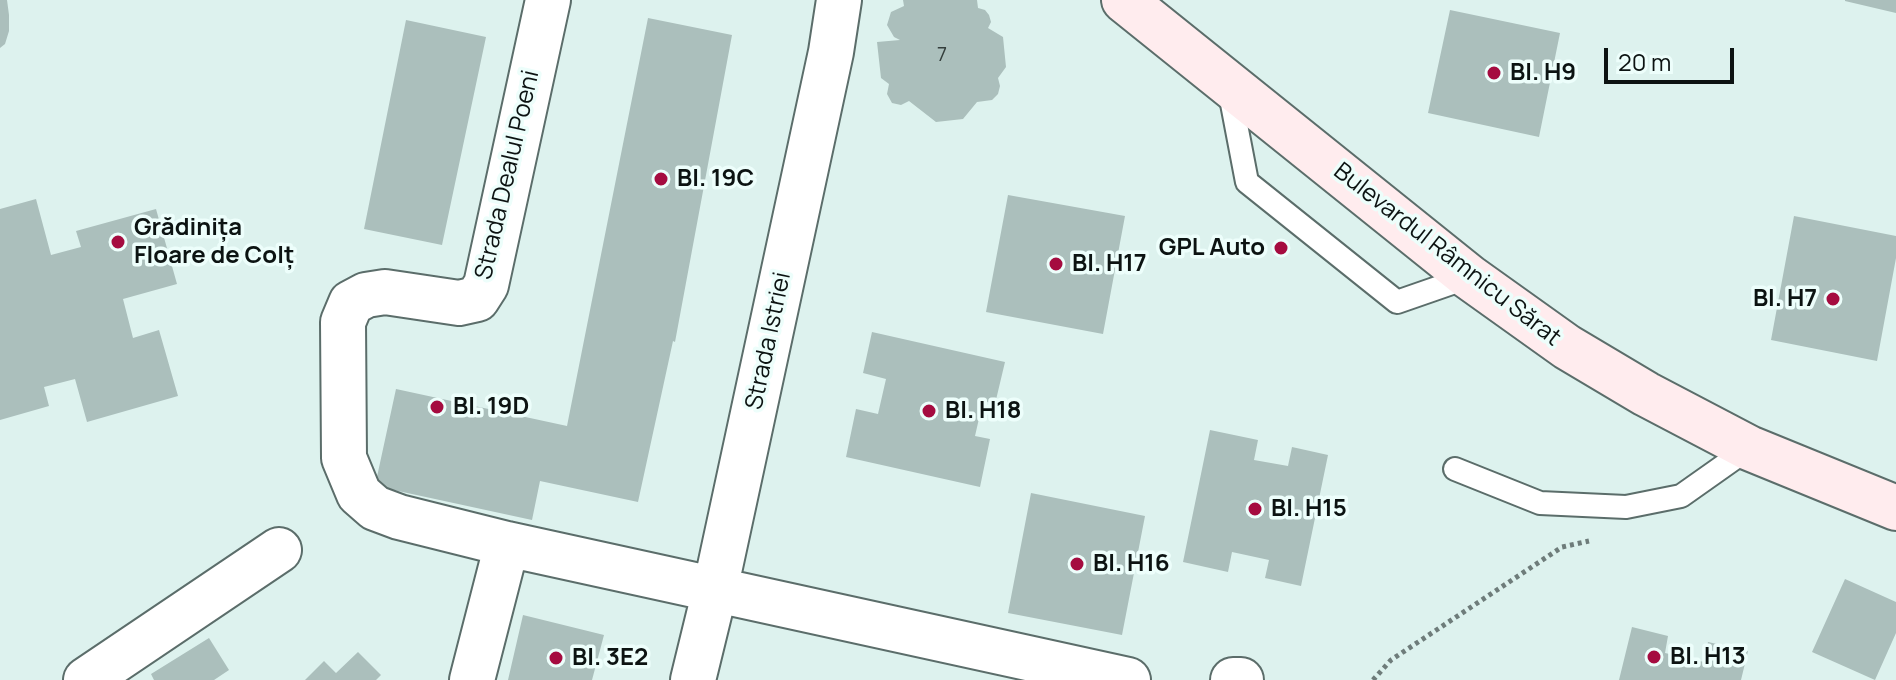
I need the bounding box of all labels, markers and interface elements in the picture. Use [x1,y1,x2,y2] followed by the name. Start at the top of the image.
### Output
[1608,32,1738,82] scale bar
[937,43,947,67] house number: 7
[1618,45,1671,78] text: 20 m
[1510,59,1576,87] place label: Bl. H9
[1485,64,1503,82] marker: Bl. H9
[470,68,546,282] street label: Strada Dealul Poeni
[1328,157,1566,353] street label: Bulevardul Râmnicu Sărat
[677,165,754,193] place label: Bl. 19C
[652,170,670,188] marker: Bl. 19C
[134,214,294,270] place label: Grădinița Floare de Colț
[109,233,127,251] marker: Grădinița Floare de Colț
[1159,234,1265,262] place label: GPL Auto
[1272,239,1290,257] marker: GPL Auto
[1072,250,1147,278] place label: Bl. H17
[1047,255,1065,273] marker: Bl. H17
[740,270,798,412] street label: Strada Istriei
[1753,285,1817,313] place label: Bl. H7
[1824,290,1842,308] marker: Bl. H7
[453,393,529,421] place label: Bl. 19D
[945,397,1021,425] place label: Bl. H18
[428,398,446,416] marker: Bl. 19D
[920,402,938,420] marker: Bl. H18
[1271,495,1347,523] place label: Bl. H15
[1246,500,1264,518] marker: Bl. H15
[1093,550,1170,578] place label: Bl. H16
[1068,555,1086,573] marker: Bl. H16
[1670,643,1746,671] place label: Bl. H13
[572,644,648,672] place label: Bl. 3E2
[1645,648,1663,666] marker: Bl. H13
[547,649,565,667] marker: Bl. 3E2

